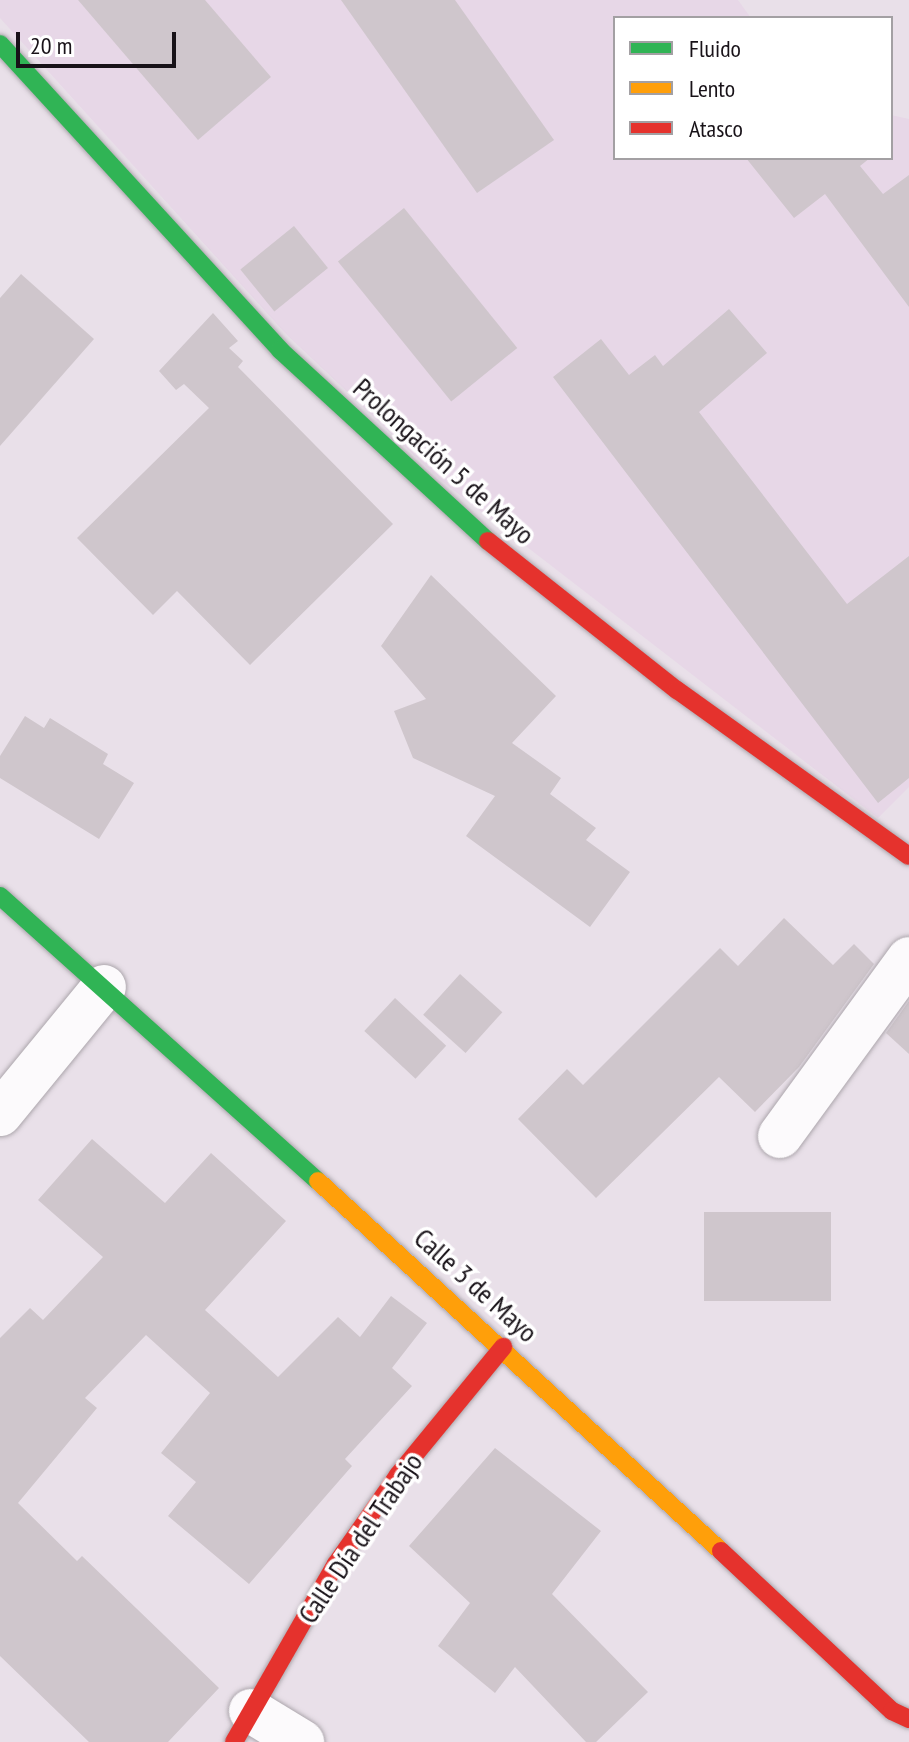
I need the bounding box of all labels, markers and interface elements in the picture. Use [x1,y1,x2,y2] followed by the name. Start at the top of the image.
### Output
[20,16,180,66] scale bar
[613,16,893,160] legend
[30,30,72,61] text: 20 m
[689,33,741,64] text: Fluido
[689,73,735,104] text: Lento
[689,113,743,144] text: Atasco
[347,371,541,551] street label: Prolongación 5 de Mayo
[408,1221,544,1349] street label: Calle 3 de Mayo
[291,1446,429,1630] street label: Calle Día del Trabajo

